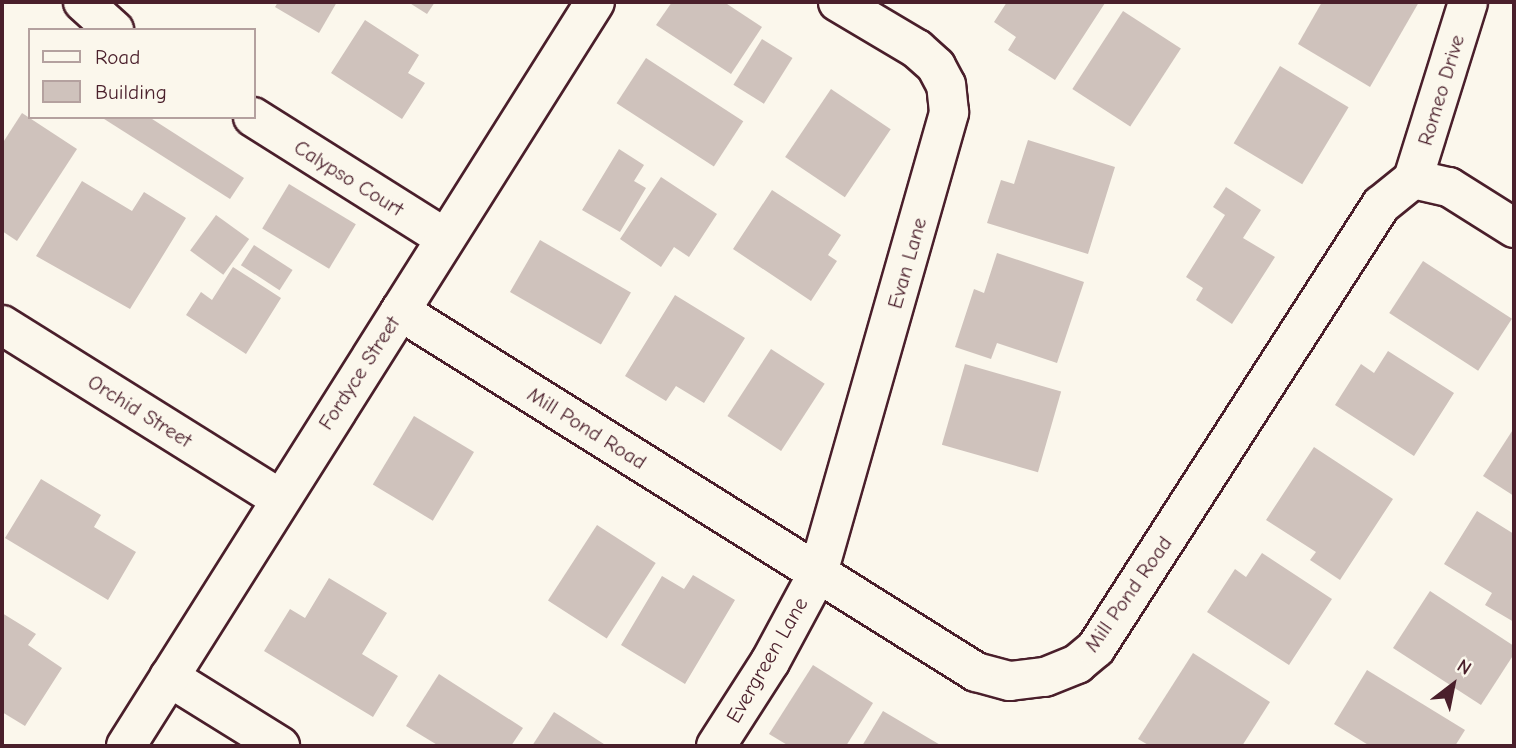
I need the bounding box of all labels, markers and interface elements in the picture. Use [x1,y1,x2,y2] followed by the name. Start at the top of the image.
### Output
[28,28,256,119] legend
[1412,32,1470,148] street label: Romeo Drive
[95,45,140,69] text: Road
[95,80,167,104] text: Building
[289,134,409,222] street label: Calypso Court
[882,215,932,311] street label: Evan Lane
[313,312,405,434] street label: Fordyce Street
[83,369,197,453] street label: Orchid Street
[523,381,651,475] street label: Mill Pond Road
[1079,531,1177,657] street label: Mill Pond Road
[721,593,813,727] street label: Evergreen Lane
[1418,650,1488,720] north arrow
[1453,655,1475,680] text: N

